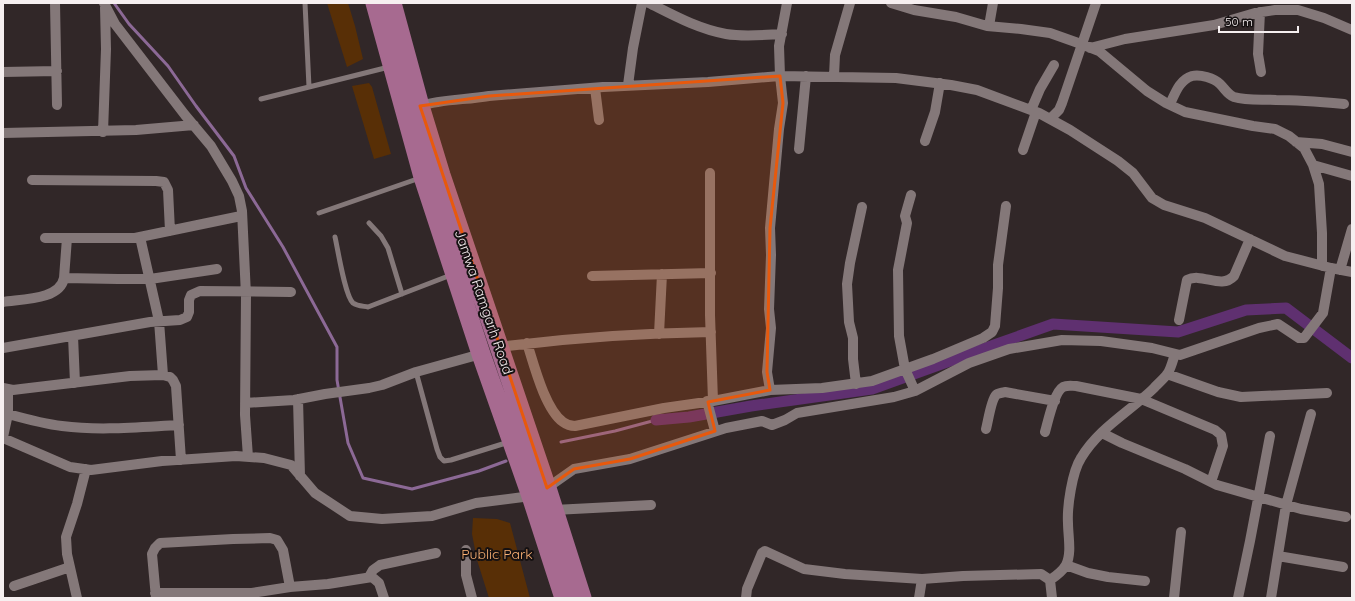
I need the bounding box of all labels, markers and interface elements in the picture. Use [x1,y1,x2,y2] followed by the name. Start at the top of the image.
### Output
[1219,8,1298,34] scale bar
[1225,14,1253,29] text: 50 m
[451,227,517,377] street label: Jamwa Ramgarh Road
[461,545,533,563] park label: Public Park

